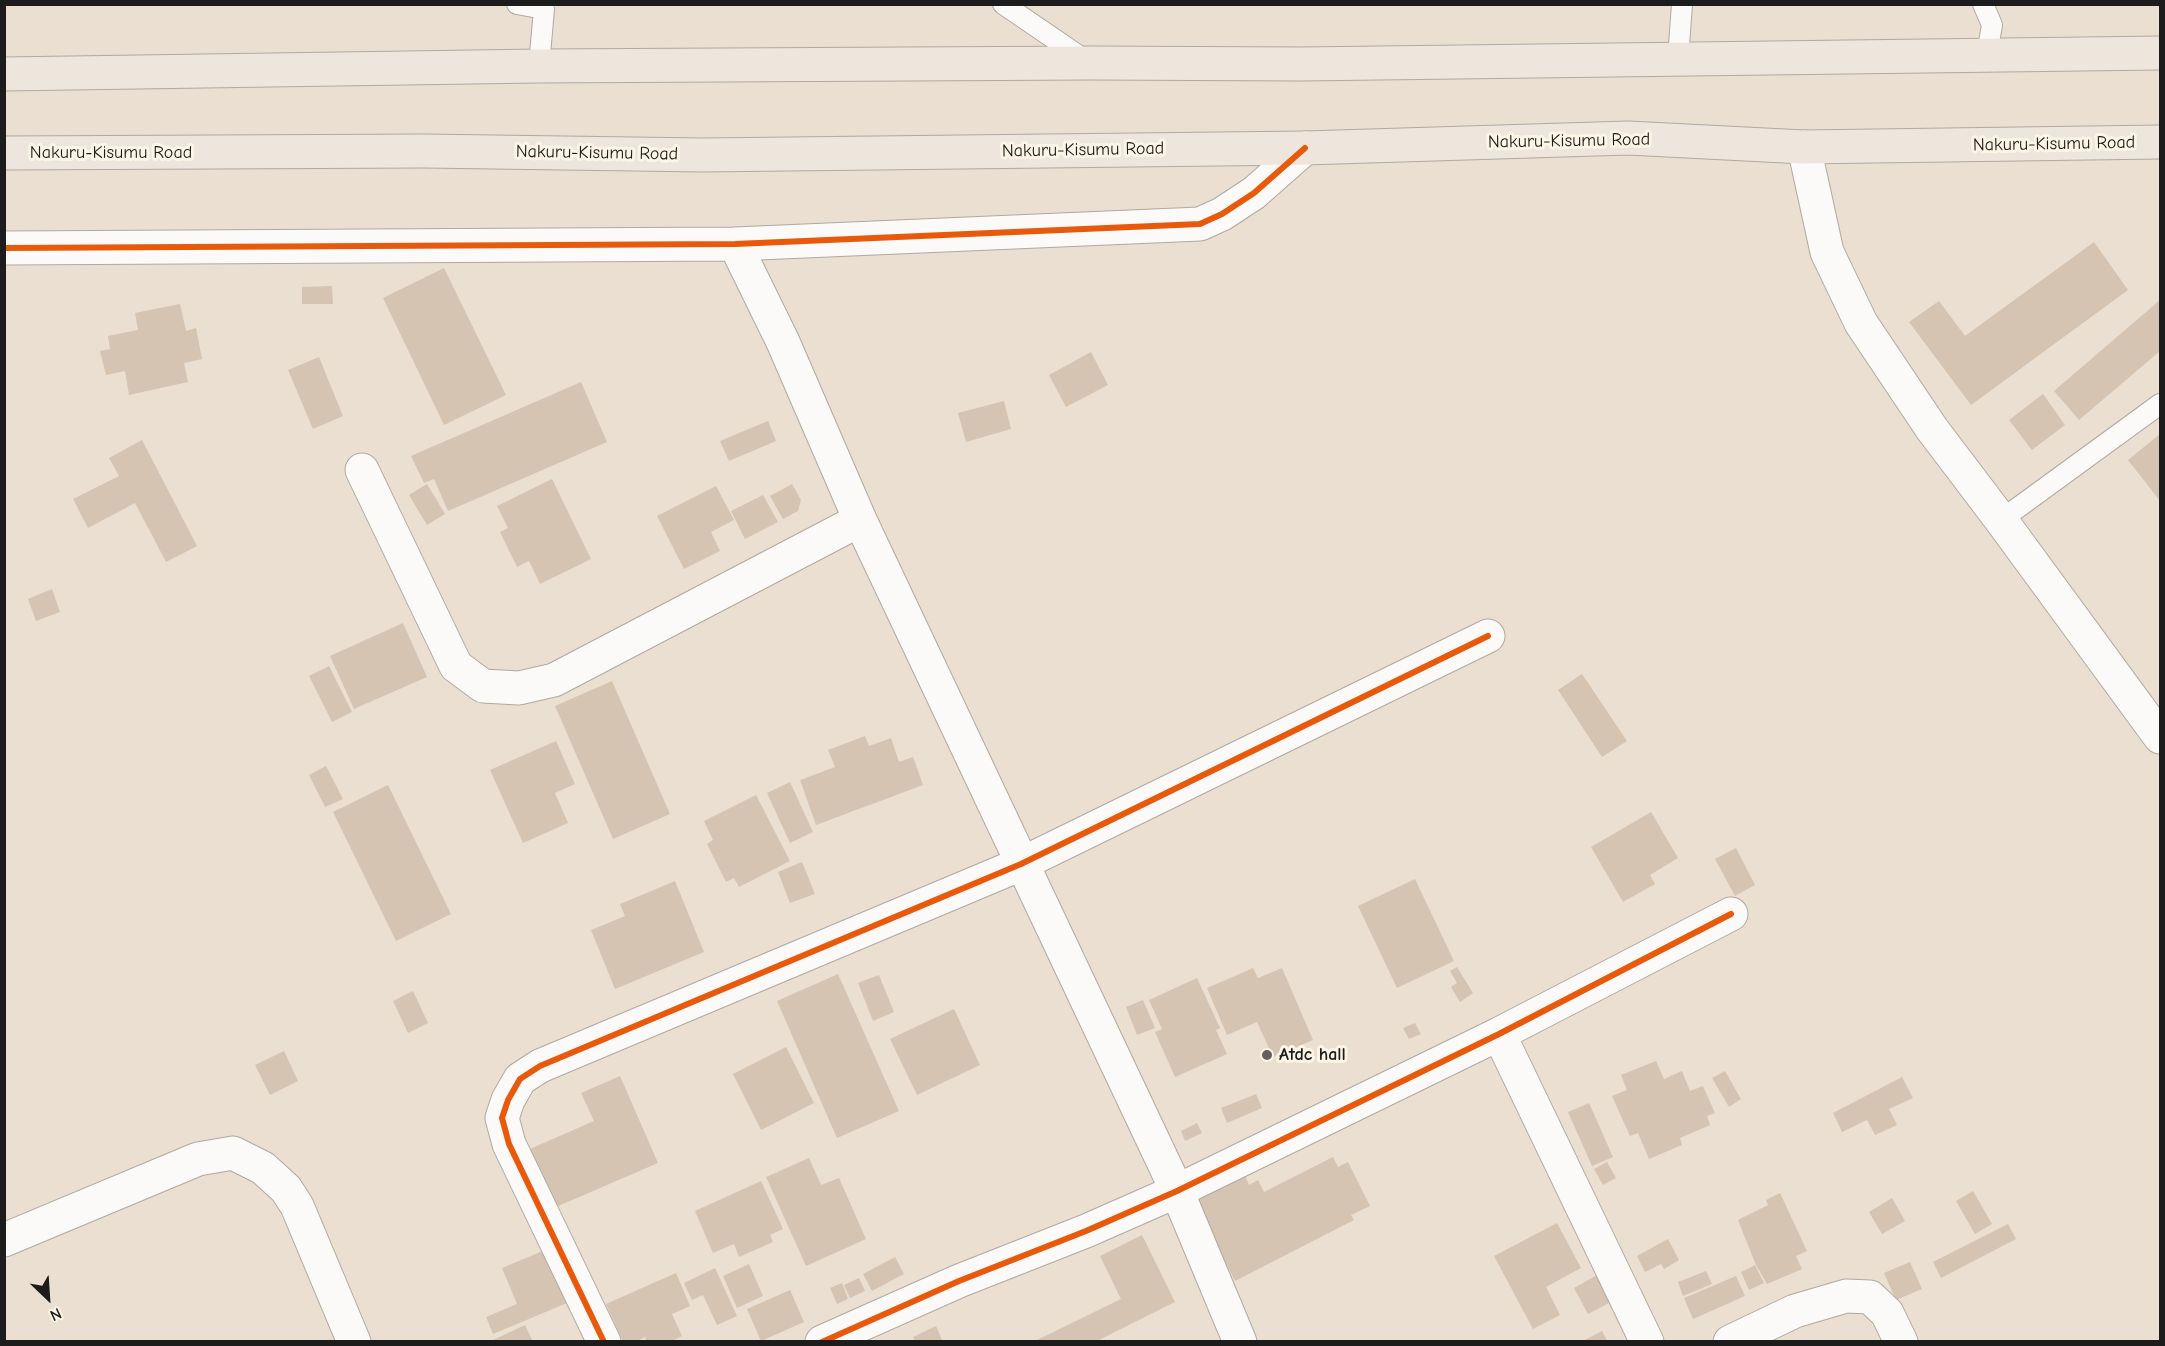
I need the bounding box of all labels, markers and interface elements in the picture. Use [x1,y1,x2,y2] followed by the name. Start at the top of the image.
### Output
[1488,129,1650,153] street label: Nakuru-Kisumu Road
[1973,132,2135,156] street label: Nakuru-Kisumu Road
[1002,138,1164,162] street label: Nakuru-Kisumu Road
[516,141,678,165] street label: Nakuru-Kisumu Road
[30,142,192,164] street label: Nakuru-Kisumu Road
[1279,1044,1346,1066] place label: Atdc hall
[1260,1048,1274,1062] marker: Atdc hall
[18,1268,78,1328] north arrow
[47,1304,64,1325] text: N

